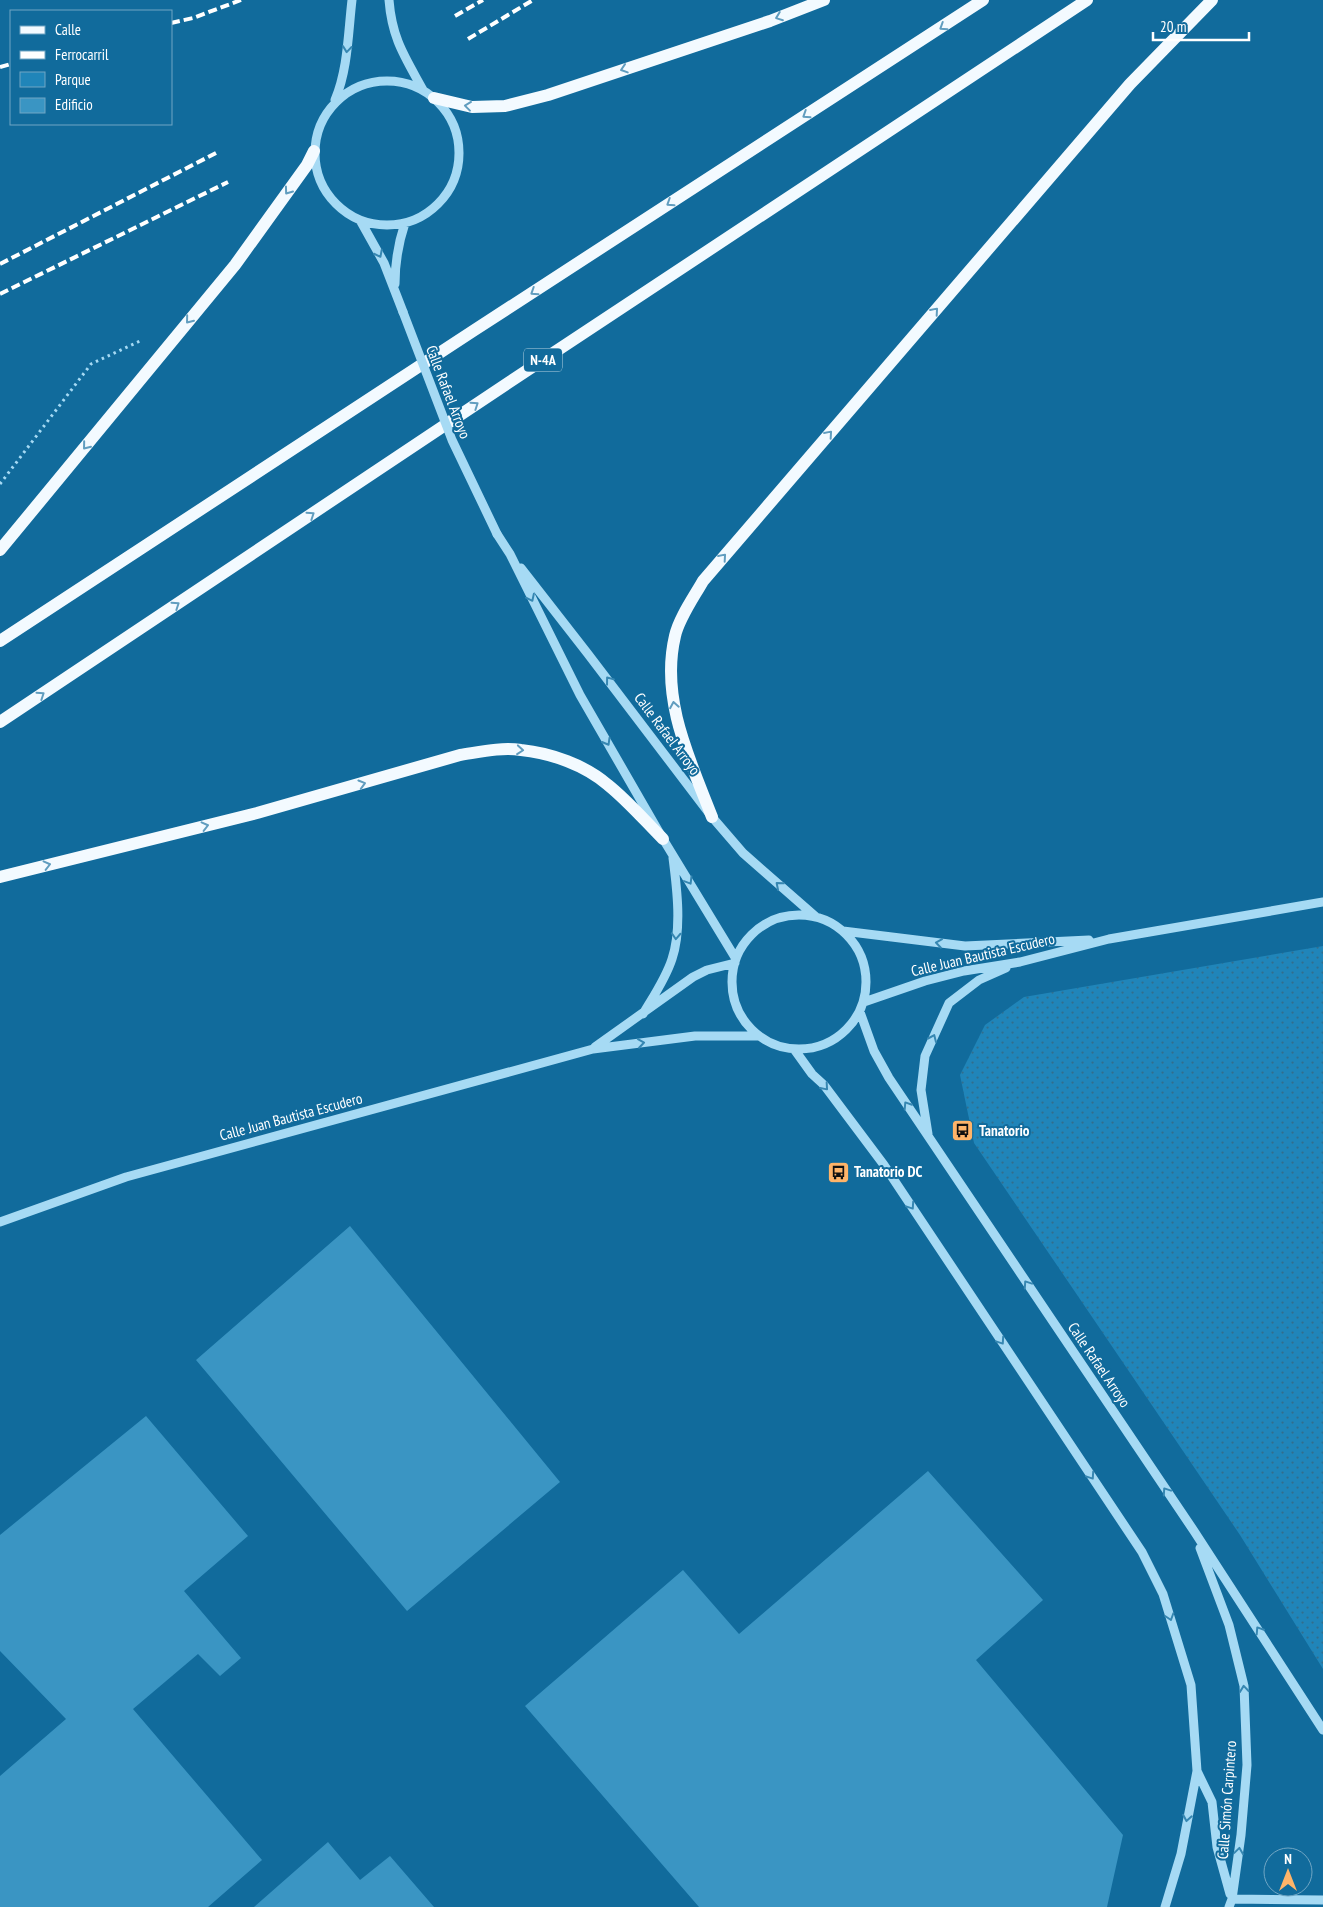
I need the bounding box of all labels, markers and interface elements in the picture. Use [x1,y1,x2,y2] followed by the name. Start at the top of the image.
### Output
[10,10,172,125] legend
[1153,10,1249,42] scale bar
[775,12,783,22] one-way arrow
[1160,17,1186,36] text: 20 m
[55,20,81,39] text: Calle
[939,20,948,30] one-way arrow
[55,45,109,64] text: Ferrocarril
[342,45,353,53] one-way arrow
[621,64,629,74] one-way arrow
[55,70,91,89] text: Parque
[55,95,93,114] text: Edificio
[463,101,471,112] one-way arrow
[803,109,812,118] one-way arrow
[285,186,294,195] one-way arrow
[666,197,675,207] one-way arrow
[373,249,383,258] one-way arrow
[530,286,539,295] one-way arrow
[929,308,938,317] one-way arrow
[186,315,195,324] one-way arrow
[422,343,475,441] street label: Calle Rafael Arroyo
[524,348,562,372] road number: N-4A
[469,402,479,411] one-way arrow
[823,431,832,440] one-way arrow
[84,440,92,449] one-way arrow
[305,512,315,521] one-way arrow
[717,554,726,563] one-way arrow
[525,593,535,602] one-way arrow
[170,602,179,611] one-way arrow
[606,677,614,686] one-way arrow
[630,689,705,779] street label: Calle Rafael Arroyo
[35,692,44,701] one-way arrow
[670,701,680,709] one-way arrow
[600,736,610,745] one-way arrow
[516,745,524,756] one-way arrow
[357,779,366,790] one-way arrow
[200,821,209,832] one-way arrow
[43,861,51,871] one-way arrow
[683,876,693,885] one-way arrow
[776,882,785,891] one-way arrow
[909,929,1057,980] street label: Calle Juan Bautista Escudero
[671,933,682,941] one-way arrow
[934,938,942,949] one-way arrow
[927,1034,938,1043] one-way arrow
[637,1038,645,1049] one-way arrow
[819,1081,828,1090] one-way arrow
[217,1088,364,1145] street label: Calle Juan Bautista Escudero
[904,1101,913,1111] one-way arrow
[951,1119,975,1143] bus stop icon: Tanatorio
[979,1121,1030,1140] place label: Tanatorio
[826,1160,850,1184] bus stop icon: Tanatorio DC
[854,1162,923,1181] place label: Tanatorio DC
[905,1200,914,1209] one-way arrow
[1024,1280,1033,1289] one-way arrow
[1064,1319,1135,1411] street label: Calle Rafael Arroyo
[995,1335,1004,1344] one-way arrow
[1085,1470,1094,1480] one-way arrow
[1163,1487,1173,1496] one-way arrow
[1165,1612,1175,1621] one-way arrow
[1255,1626,1265,1635] one-way arrow
[1239,1684,1250,1692] one-way arrow
[1213,1740,1240,1860] street label: Calle Simón Carpintero
[1183,1814,1193,1823] one-way arrow
[1233,1846,1244,1854] one-way arrow
[1263,1847,1313,1897] north arrow
[1284,1850,1292,1868] text: N

